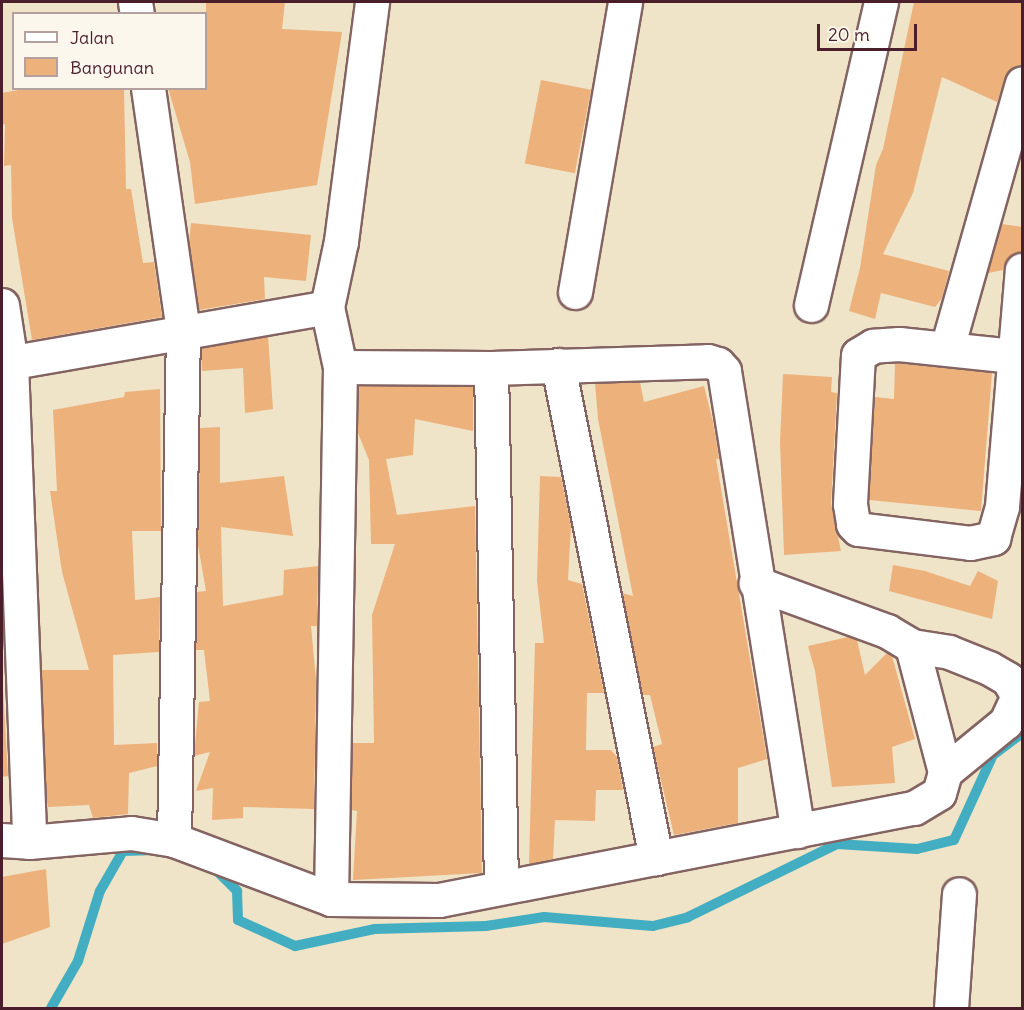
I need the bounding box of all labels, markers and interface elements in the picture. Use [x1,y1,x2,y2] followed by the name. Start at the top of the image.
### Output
[12,12,207,90] legend
[820,12,920,50] scale bar
[828,23,870,46] text: 20 m
[70,26,114,49] text: Jalan
[70,56,154,79] text: Bangunan

